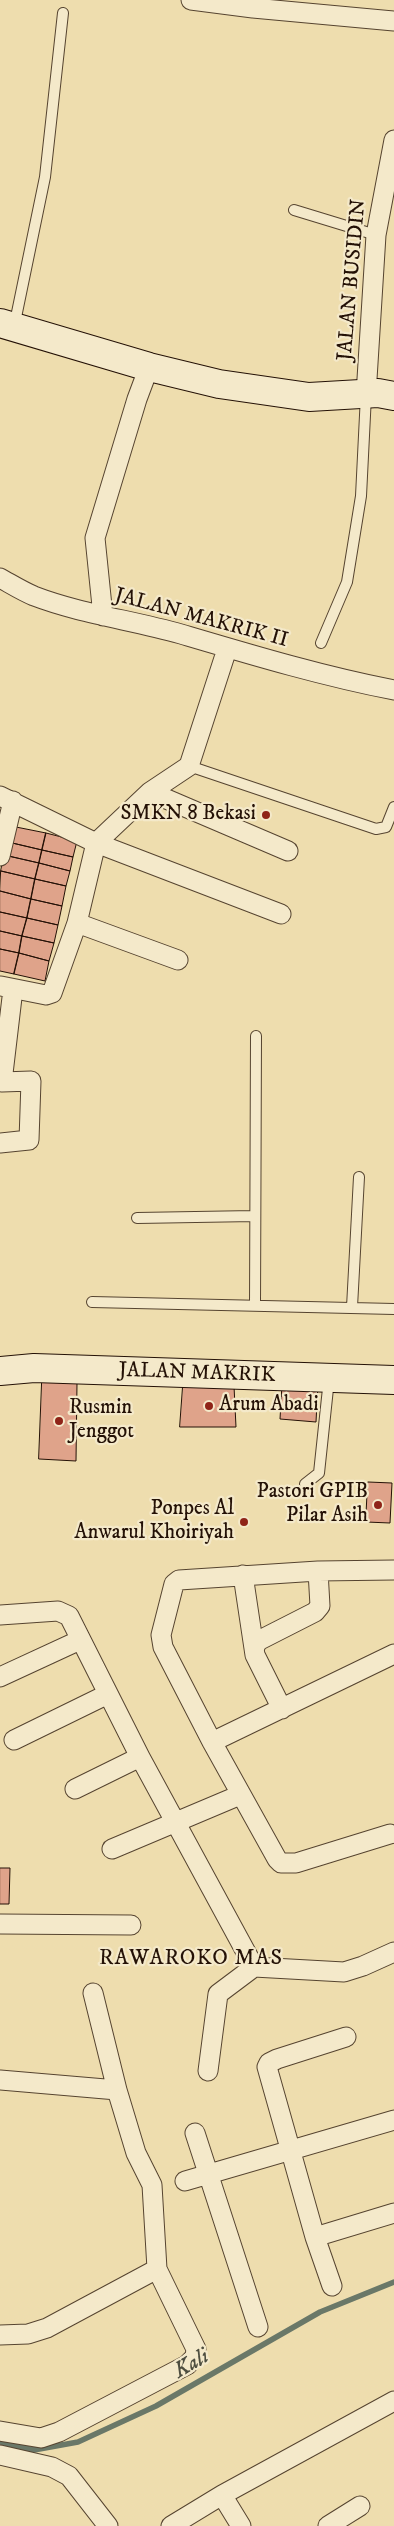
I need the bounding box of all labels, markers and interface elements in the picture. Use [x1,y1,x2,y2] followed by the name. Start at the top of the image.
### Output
[333,198,373,362] street label: JALAN BUSIDIN
[112,584,290,654] street label: JALAN MAKRIK II
[121,802,256,828] place label: SMKN 8 Bekasi
[260,809,272,821] marker: SMKN 8 Bekasi
[118,1359,276,1389] street label: JALAN MAKRIK
[219,1393,319,1419] place label: Arum Abadi
[69,1396,134,1446] place label: Rusmin Jenggot
[203,1400,215,1412] marker: Arum Abadi
[53,1415,65,1427] marker: Rusmin Jenggot
[256,1480,368,1530] place label: Pastori GPIB Pilar Asih
[74,1497,234,1547] place label: Ponpes Al Anwarul Khoiriyah
[372,1499,384,1511] marker: Pastori GPIB Pilar Asih
[238,1516,250,1528] marker: Ponpes Al Anwarul Khoiriyah
[97,1946,285,1972] district label: RAWAROKO MAS
[170,2344,214,2386] water label: Kali

